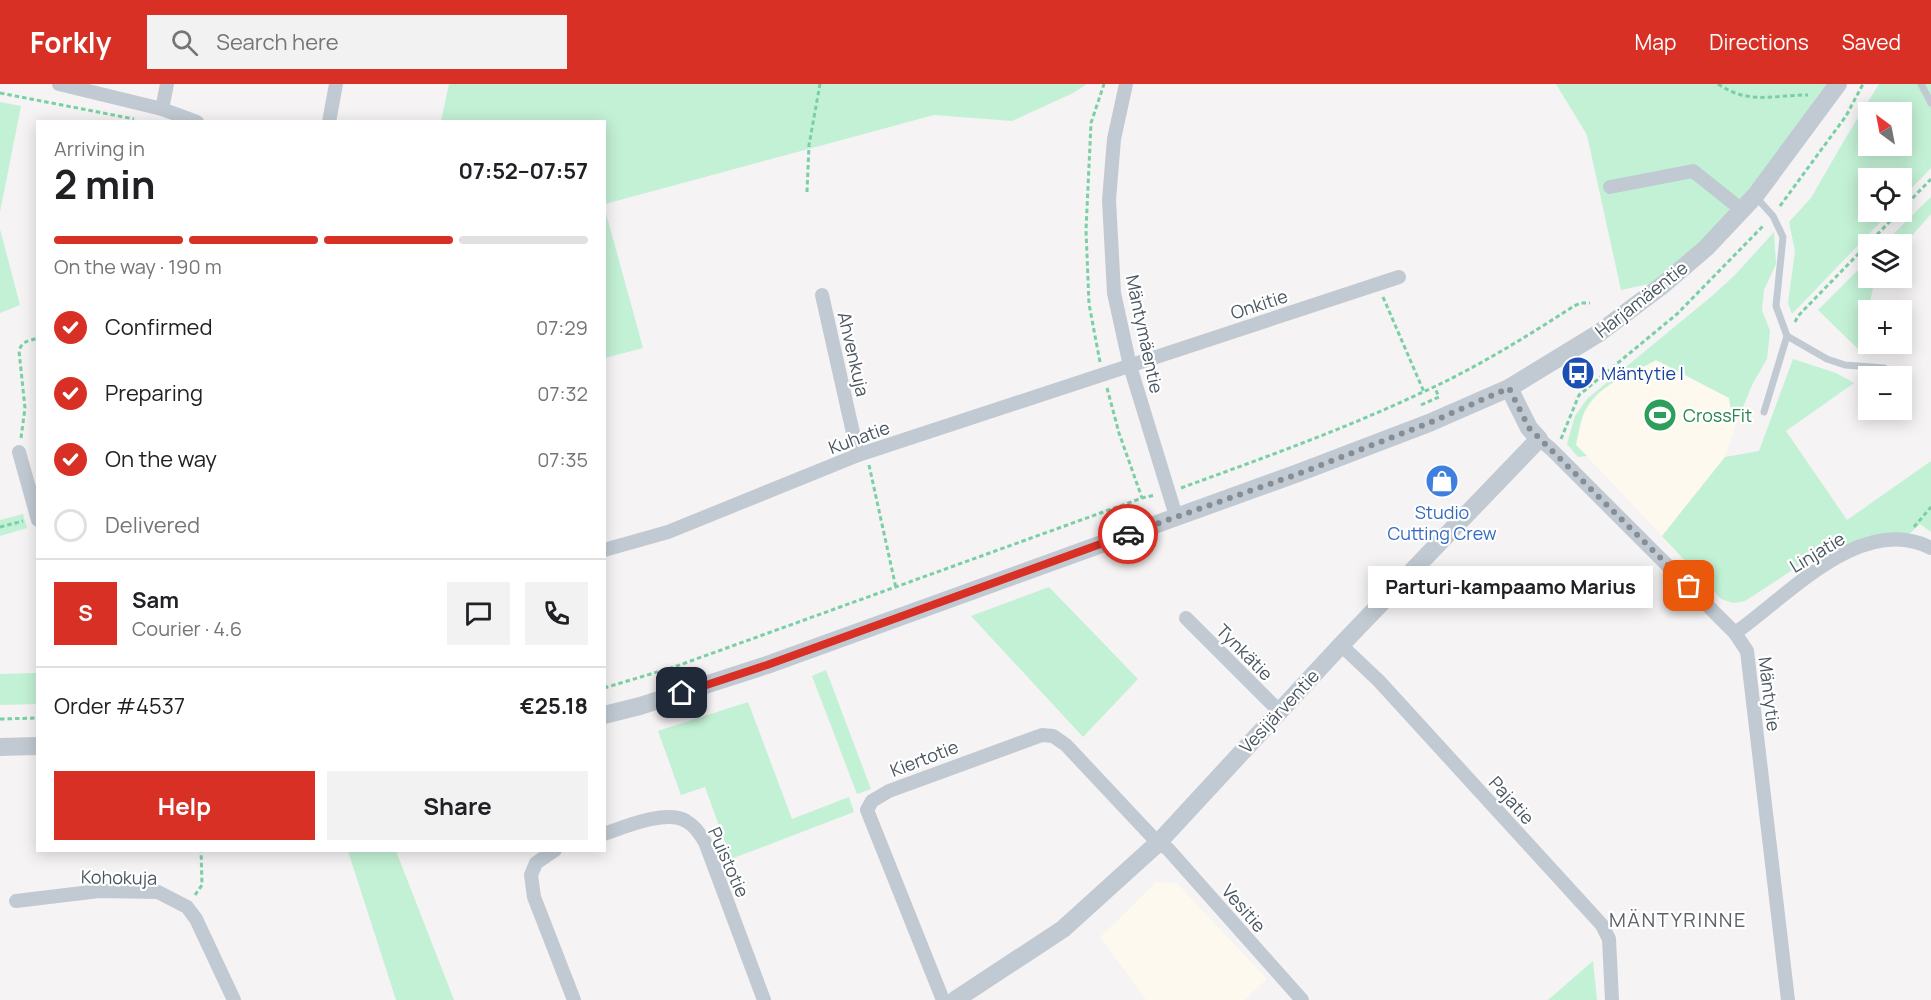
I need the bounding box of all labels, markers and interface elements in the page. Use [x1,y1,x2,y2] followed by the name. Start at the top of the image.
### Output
[147,15,567,69] search box
[30,23,111,61] text: Forkly
[168,26,201,59] icon: search
[216,27,339,57] text: Search here
[1635,28,1676,56] text: Map
[1709,28,1809,56] text: Directions
[1842,28,1901,56] text: Saved
[1858,102,1912,156] north arrow
[1858,102,1912,420] map controls
[54,135,145,162] text: Arriving in
[459,156,588,186] text: 07:52–07:57
[54,157,155,211] text: 2 min
[1858,168,1912,222] button: locate
[1858,234,1912,288] button: layers
[54,253,222,280] text: On the way · 190 m
[1590,255,1692,343] street label: Harjamäentie
[1121,273,1169,395] street label: Mäntymäentie
[1227,284,1291,324] street label: Onkitie
[1858,300,1912,354] button: +
[833,309,875,399] street label: Ahvenkuja
[54,311,87,344] icon: check
[105,312,213,342] text: Confirmed
[536,314,588,341] text: 07:29
[1560,355,1596,391] bus stop icon: Mäntytie I
[1601,361,1684,385] place label: Mäntytie I
[1858,366,1912,420] button: −
[54,377,87,410] icon: check
[105,378,203,408] text: Preparing
[537,380,588,407] text: 07:32
[1642,397,1678,433] sports icon: CrossFit
[1683,403,1752,427] place label: CrossFit
[825,415,893,459] street label: Kuhatie
[54,443,87,476] icon: check
[105,444,217,474] text: On the way
[537,446,588,473] text: 07:35
[1424,463,1460,499] shop icon: Studio Cutting Crew
[1387,500,1497,545] place label: Studio Cutting Crew
[1098,504,1158,564] courier
[105,510,200,540] text: Delivered
[1112,518,1145,551] icon: car
[1785,526,1849,578] street label: Linjatie
[1663,560,1714,611] pin
[1368,565,1653,607] callout: Parturi-kampaamo Marius
[1672,569,1705,602] icon: bag
[1385,573,1636,600] text: Parturi-kampaamo Marius
[447,582,510,645] button: chat
[525,582,588,645] button: phone
[132,585,179,615] text: Sam
[78,598,93,628] text: S
[132,615,242,642] text: Courier · 4.6
[1212,619,1278,685] street label: Tynkätie
[1754,655,1786,733] street label: Mäntytie
[1234,664,1324,758] street label: Vesijärventie
[656,667,707,718] pin
[665,676,698,709] icon: home
[54,691,185,721] text: Order #4537
[520,691,588,721] text: €25.18
[886,734,962,782] street label: Kiertotie
[54,771,315,840] button: Help
[327,771,588,840] button: Share
[1484,771,1540,829] street label: Pajatie
[703,823,755,901] street label: Puistotie
[81,864,157,890] street label: Kohokuja
[1217,879,1271,937] street label: Vesitie
[1609,906,1747,933] district label: MÄNTYRINNE

